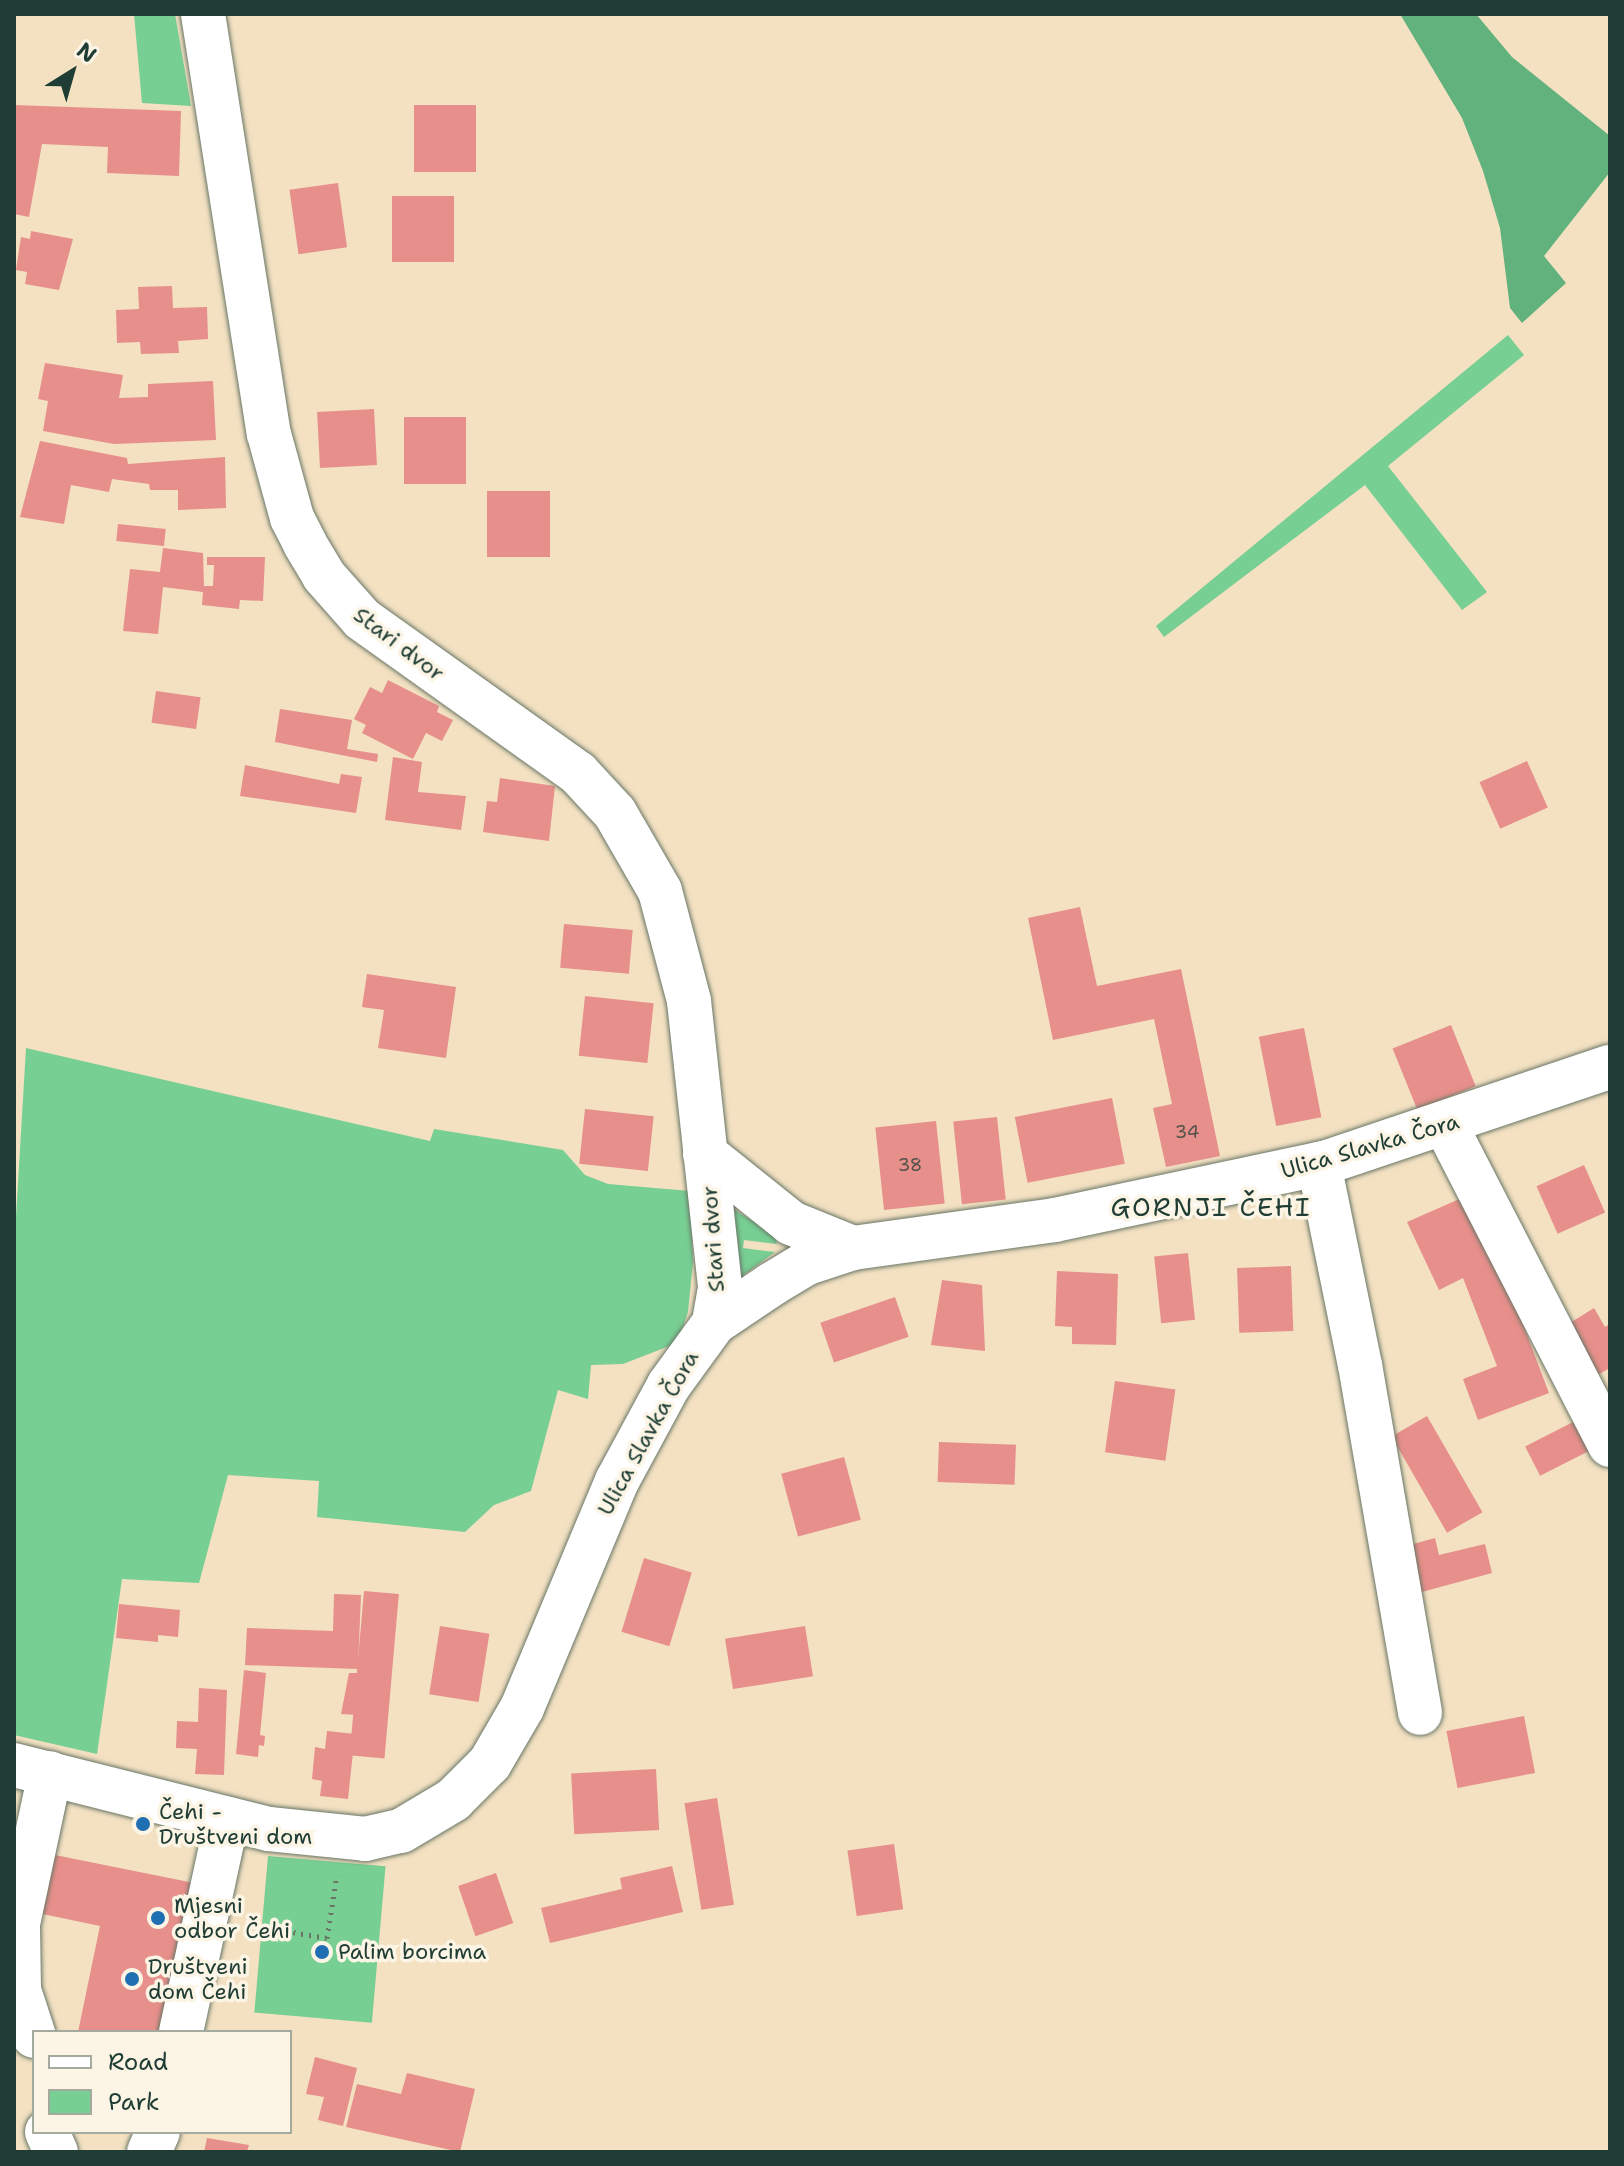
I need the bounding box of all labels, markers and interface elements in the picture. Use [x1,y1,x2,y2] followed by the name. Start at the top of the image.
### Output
[32,32,112,112] north arrow
[71,36,102,69] text: N
[348,601,450,687] street label: Stari dvor
[1278,1108,1462,1184] street label: Ulica Slavka Čora
[1175,1121,1199,1143] house number: 34
[898,1154,922,1176] house number: 38
[696,1185,730,1293] street label: Stari dvor
[1110,1191,1312,1223] district label: GORNJI ČEHI
[592,1346,704,1520] street label: Ulica Slavka Čora
[159,1798,312,1850] place label: Čehi - Društveni dom
[134,1815,152,1833] marker: Čehi - Društveni dom
[174,1892,290,1944] place label: Mjesni odbor Čehi
[149,1909,167,1927] marker: Mjesni odbor Čehi
[338,1939,486,1965] place label: Palim borcima
[313,1943,331,1961] marker: Palim borcima
[148,1953,248,2004] place label: Društveni dom Čehi
[123,1970,141,1988] marker: Društveni dom Čehi
[32,2030,292,2134] legend
[108,2046,168,2078] text: Road
[108,2086,160,2118] text: Park

